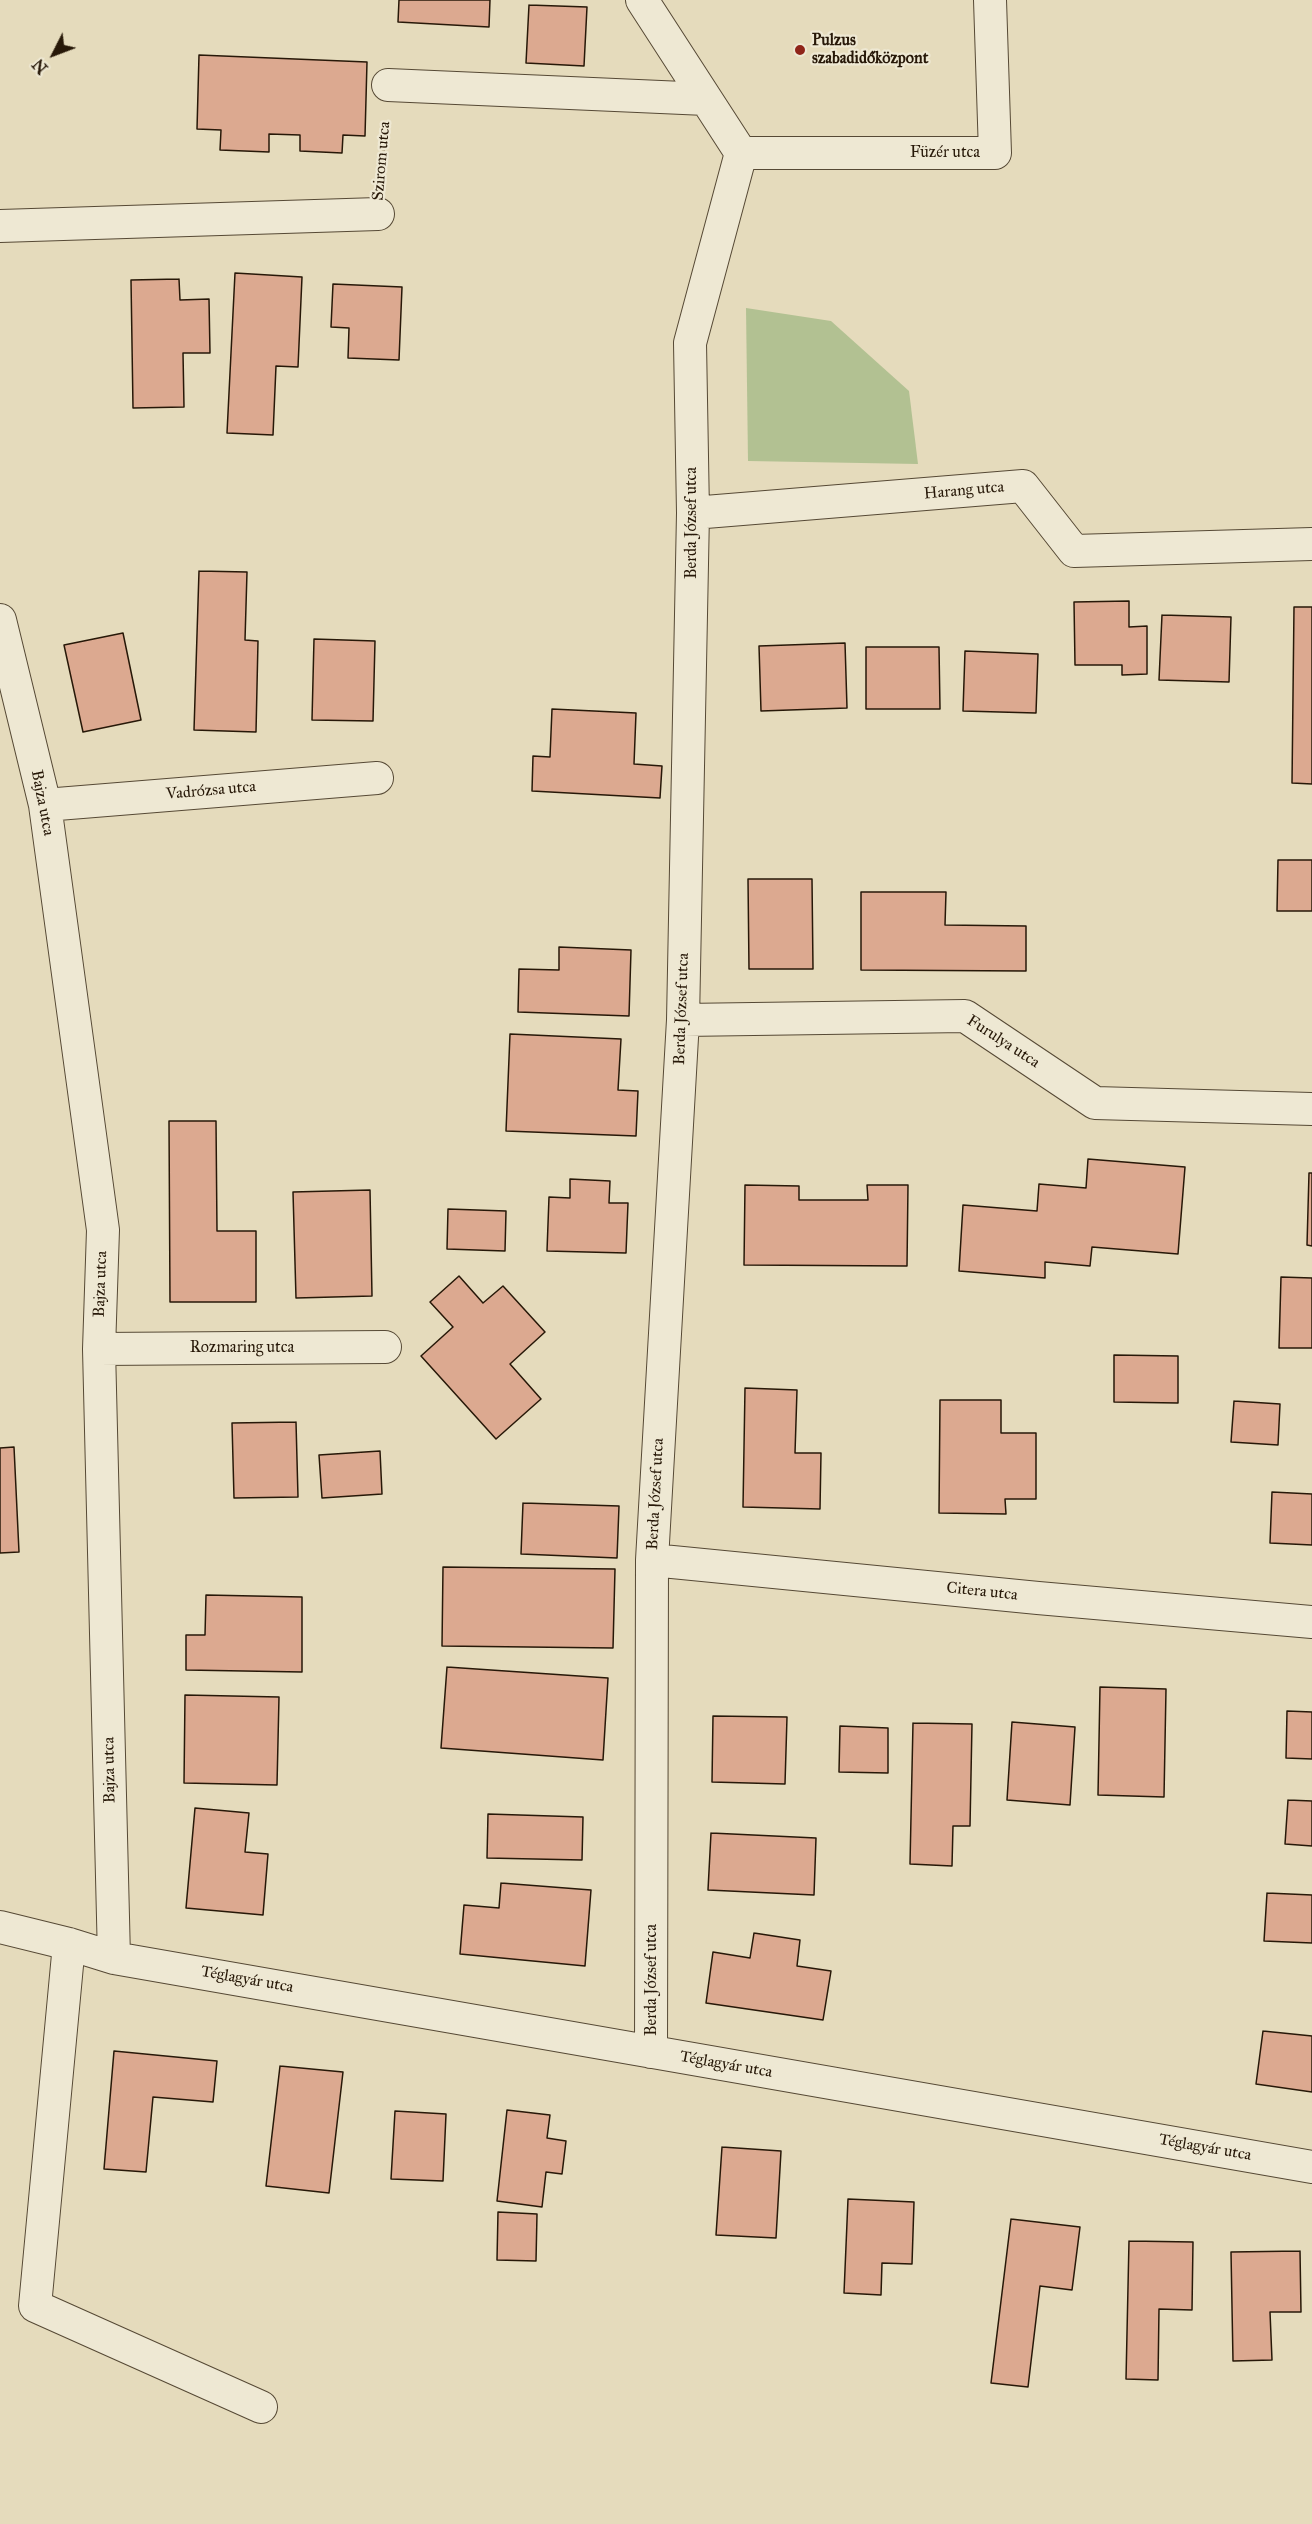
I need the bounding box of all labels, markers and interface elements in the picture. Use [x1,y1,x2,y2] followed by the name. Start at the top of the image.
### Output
[24,24,84,84] north arrow
[812,31,928,69] place label: Pulzus szabadidőközpont
[793,43,807,57] marker: Pulzus szabadidőközpont
[29,55,52,78] text: N
[369,120,395,202] street label: Szirom utca
[910,143,980,163] street label: Füzér utca
[682,467,702,579] street label: Berda József utca
[923,478,1005,504] street label: Harang utca
[26,769,58,837] street label: Bajza utca
[165,778,257,804] street label: Vadrózsa utca
[670,953,694,1065] street label: Berda József utca
[963,1011,1043,1073] street label: Furulya utca
[90,1250,112,1318] street label: Bajza utca
[190,1338,294,1358] street label: Rozmaring utca
[643,1437,669,1551] street label: Berda József utca
[945,1579,1019,1605] street label: Citera utca
[100,1737,120,1803] street label: Bajza utca
[642,1924,662,2036] street label: Berda József utca
[199,1962,295,1998] street label: Téglagyár utca
[678,2047,774,2083] street label: Téglagyár utca
[1157,2130,1253,2166] street label: Téglagyár utca

